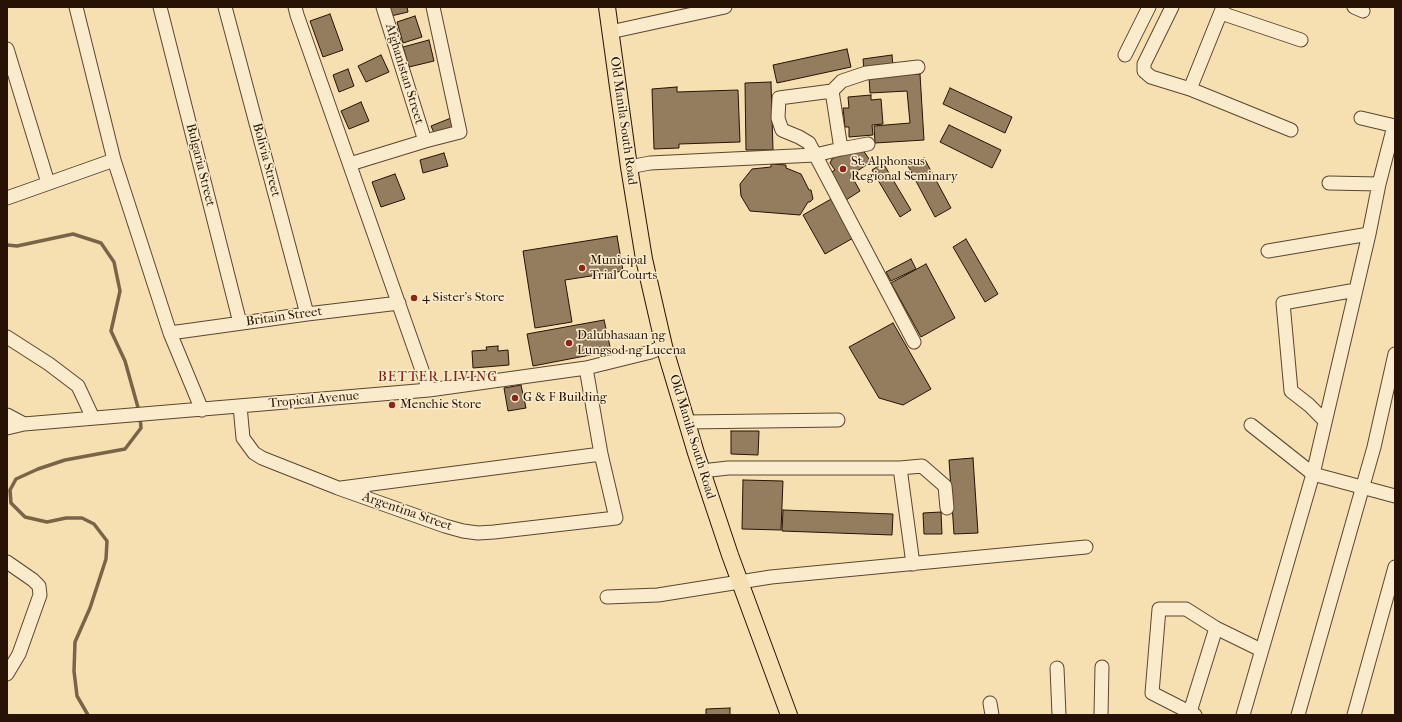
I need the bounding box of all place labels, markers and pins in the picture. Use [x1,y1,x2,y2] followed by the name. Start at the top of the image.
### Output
[851,154,958,185] place label: St. Alphonsus Regional Seminary
[838,164,848,174] marker: St. Alphonsus Regional Seminary
[590,253,657,284] place label: Municipal Trial Courts
[577,263,587,273] marker: Municipal Trial Courts
[422,290,504,306] place label: 4 Sister's Store
[409,293,419,303] marker: 4 Sister's Store
[577,328,686,359] place label: Dalubhasaan ng Lungsod ng Lucena
[564,338,574,348] marker: Dalubhasaan ng Lungsod ng Lucena
[523,390,607,406] place label: G & F Building
[510,393,520,403] marker: G & F Building
[400,397,481,413] place label: Menchie Store
[387,400,397,410] marker: Menchie Store

